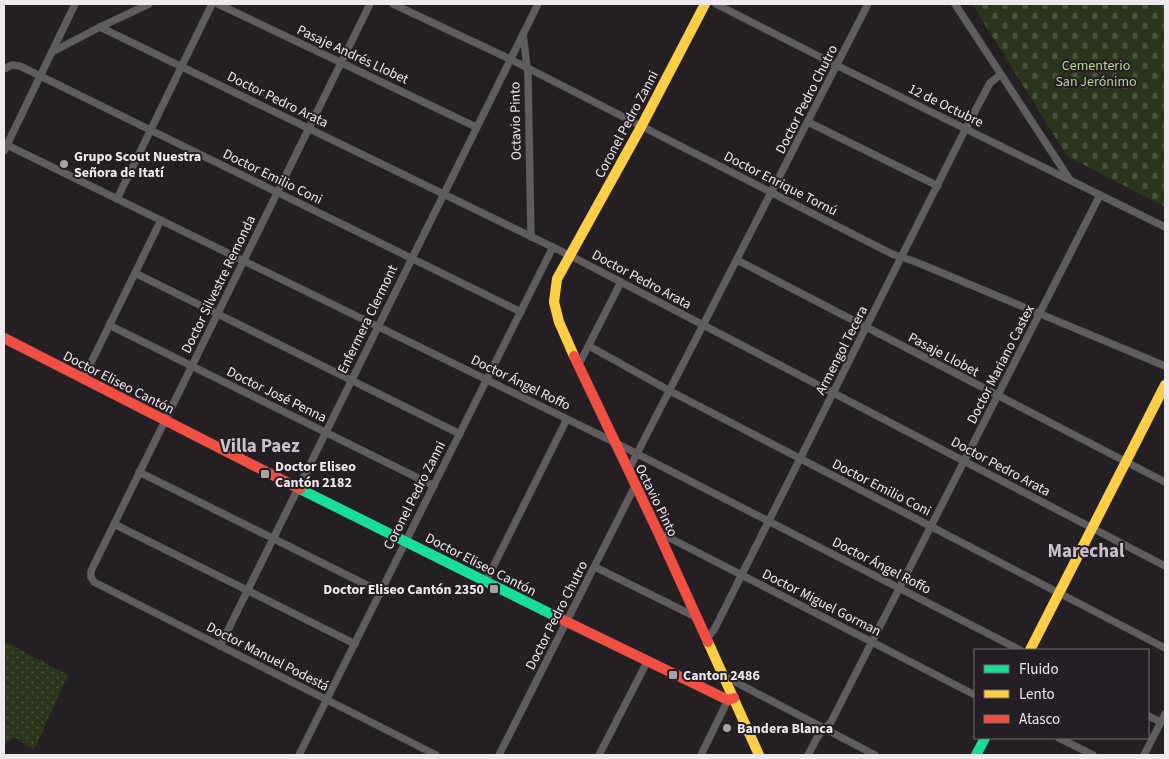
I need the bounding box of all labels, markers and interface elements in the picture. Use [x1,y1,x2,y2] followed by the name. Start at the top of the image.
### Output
[293,20,412,90] street label: Pasaje Andrés Llobet
[771,41,843,157] street label: Doctor Pedro Chutro
[1055,56,1137,92] park label: Cementerio San Jerónimo
[224,67,331,133] street label: Doctor Pedro Arata
[590,67,664,182] street label: Coronel Pedro Zanni
[905,79,987,133] street label: 12 de Octubre
[505,82,527,160] street label: Octavio Pinto
[219,144,326,210] street label: Doctor Emilio Coni
[74,147,201,183] place label: Grupo Scout Nuestra Señora de Itatí
[720,147,841,221] street label: Doctor Enrique Tornú
[58,158,70,170] marker: Grupo Scout Nuestra Señora de Itatí
[177,212,261,357] street label: Doctor Silvestre Remonda
[588,245,695,315] street label: Doctor Pedro Arata
[333,261,403,377] street label: Enfermera Clermont
[962,301,1040,427] street label: Doctor Mariano Castex
[811,302,873,398] street label: Armengol Tecera
[905,328,983,382] street label: Pasaje Llobet
[60,346,178,420] street label: Doctor Eliseo Cantón
[467,350,574,416] street label: Doctor Ángel Roffo
[223,362,330,428] street label: Doctor José Penna
[947,432,1054,502] street label: Doctor Pedro Arata
[219,433,300,460] district label: Villa Paez
[379,438,451,553] street label: Coronel Pedro Zanni
[829,454,935,521] street label: Doctor Emilio Coni
[275,457,356,493] place label: Doctor Eliseo Cantón 2182
[630,461,682,540] street label: Octavio Pinto
[259,468,271,480] marker: Doctor Eliseo Cantón 2182
[422,528,540,602] street label: Doctor Eliseo Cantón
[829,532,934,599] street label: Doctor Ángel Roffo
[1048,538,1125,565] district label: Marechal
[521,557,593,673] street label: Doctor Pedro Chutro
[759,564,885,642] street label: Doctor Miguel Gorman
[323,580,484,600] place label: Doctor Eliseo Cantón 2350
[488,583,500,595] marker: Doctor Eliseo Cantón 2350
[203,617,332,696] street label: Doctor Manuel Podestá
[974,649,1149,739] legend
[1019,659,1059,680] text: Fluido
[683,666,760,686] place label: Canton 2486
[667,669,679,681] marker: Canton 2486
[1019,684,1055,705] text: Lento
[1019,709,1060,730] text: Atasco
[737,719,833,739] place label: Bandera Blanca
[721,722,733,734] marker: Bandera Blanca

